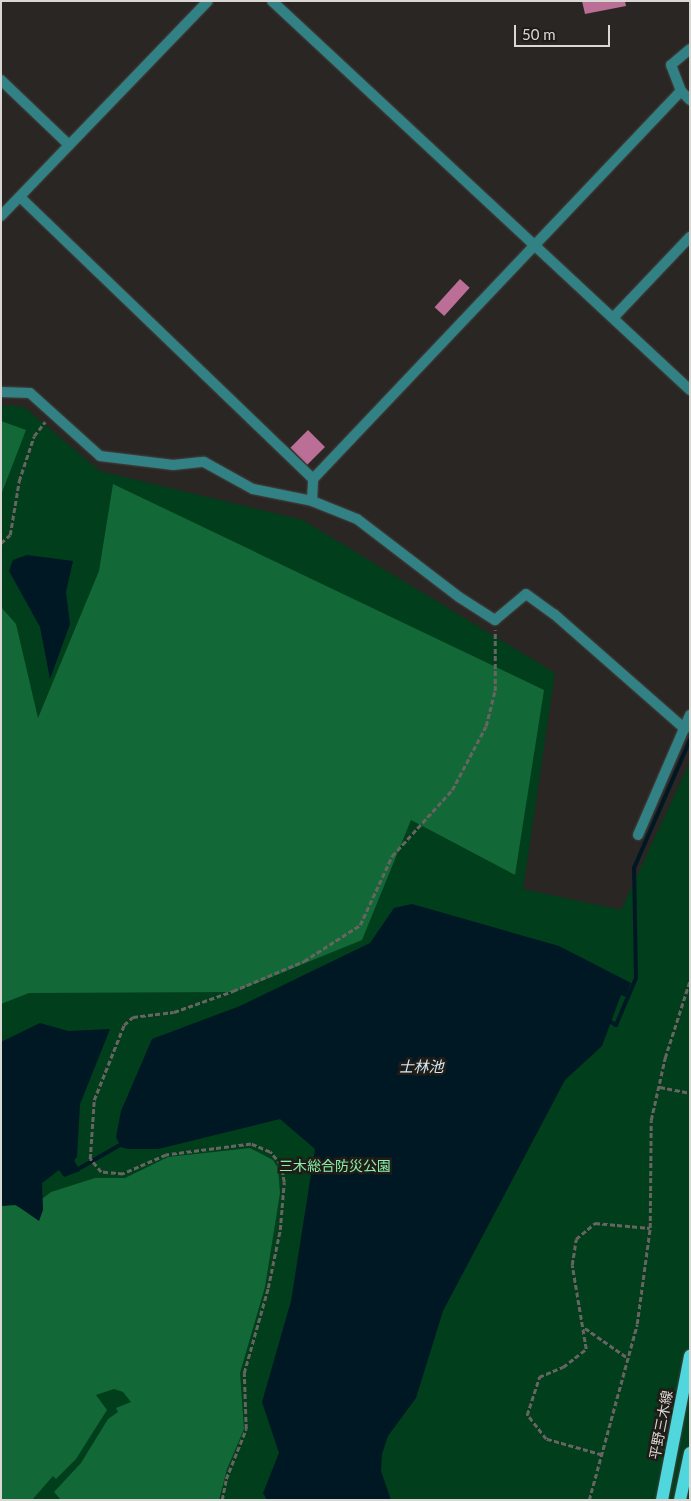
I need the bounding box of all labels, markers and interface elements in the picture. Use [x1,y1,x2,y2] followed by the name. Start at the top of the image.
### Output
[516,15,612,47] scale bar
[522,25,556,43] text: 50 m
[399,1058,443,1076] water label: 士林池
[279,1158,391,1174] park label: 三木総合防災公園
[646,1389,676,1461] street label: 平野三木線

